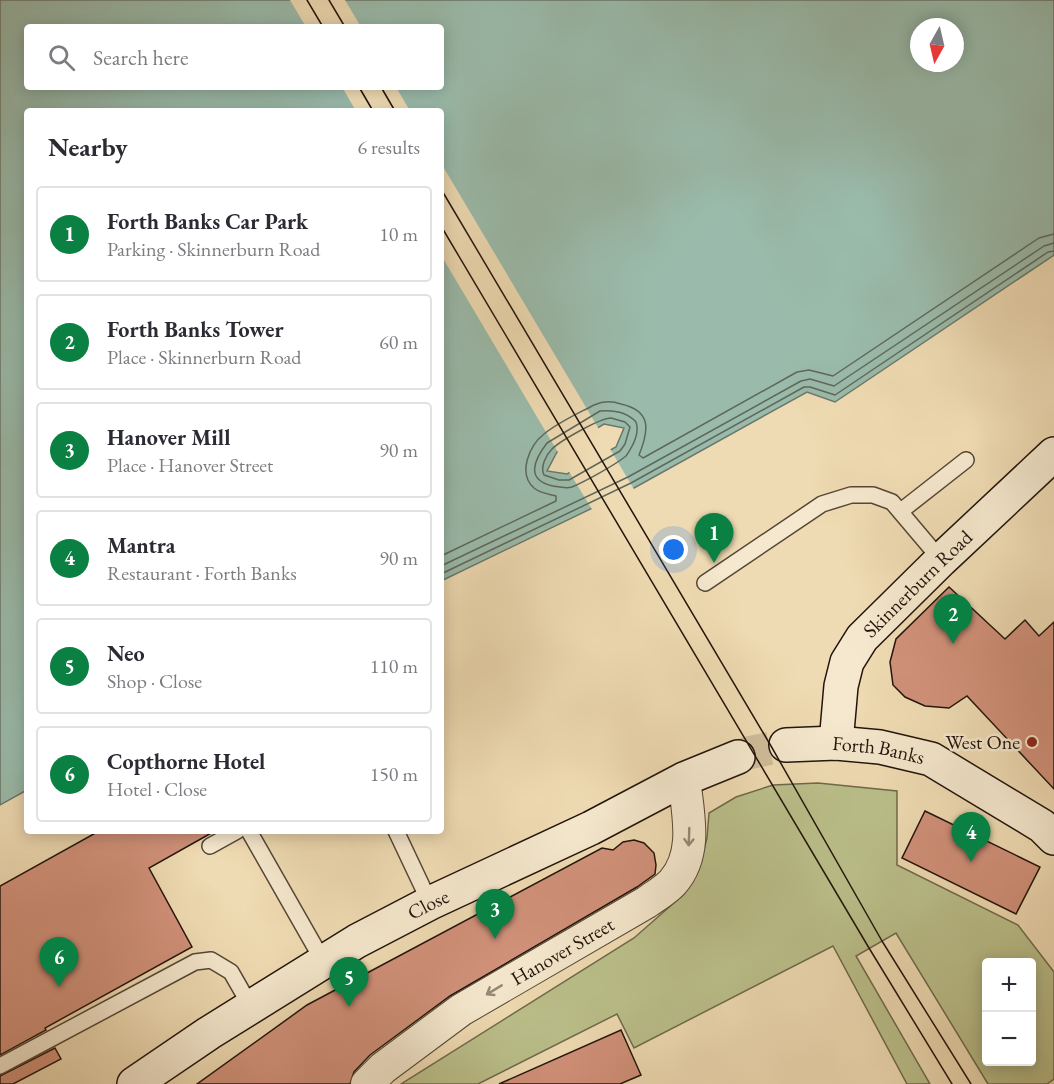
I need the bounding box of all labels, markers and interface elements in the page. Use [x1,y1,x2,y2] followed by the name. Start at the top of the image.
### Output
[910,18,964,72] north arrow
[24,24,444,90] search box
[45,41,78,74] icon: search
[93,43,188,72] text: Search here
[48,130,128,164] text: Nearby
[357,134,420,160] text: 6 results
[107,207,308,236] text: Forth Banks Car Park
[64,221,75,247] text: 1
[379,221,418,247] text: 10 m
[107,236,320,262] text: Parking · Skinnerburn Road
[107,315,284,344] text: Forth Banks Tower
[64,329,75,355] text: 2
[379,329,418,355] text: 60 m
[107,344,301,370] text: Place · Skinnerburn Road
[107,423,230,452] text: Hanover Mill
[64,437,75,463] text: 3
[379,437,418,463] text: 90 m
[107,452,273,478] text: Place · Hanover Street
[694,514,734,563] pin: 1
[857,524,978,643] street label: Skinnerburn Road
[107,531,175,560] text: Mantra
[659,535,688,564] your location
[64,545,75,571] text: 4
[379,545,418,571] text: 90 m
[107,560,297,586] text: Restaurant · Forth Banks
[934,594,972,644] pin: 2
[107,639,144,668] text: Neo
[64,653,75,679] text: 5
[370,653,418,679] text: 110 m
[107,668,202,694] text: Shop · Close
[946,729,1020,755] place label: West One
[831,730,927,770] street label: Forth Banks
[1025,735,1039,749] marker: West One
[107,747,265,776] text: Copthorne Hotel
[64,761,75,787] text: 6
[370,761,418,787] text: 150 m
[107,776,207,802] text: Hotel · Close
[952,812,990,862] pin: 4
[683,827,695,847] one-way arrow
[403,883,453,926] street label: Close
[476,890,514,939] pin: 3
[506,911,619,991] street label: Hanover Street
[40,938,78,987] pin: 6
[330,958,368,1007] pin: 5
[982,958,1036,1066] map controls
[982,958,1036,1012] button: +
[486,985,503,997] one-way arrow
[982,1012,1036,1066] button: −

